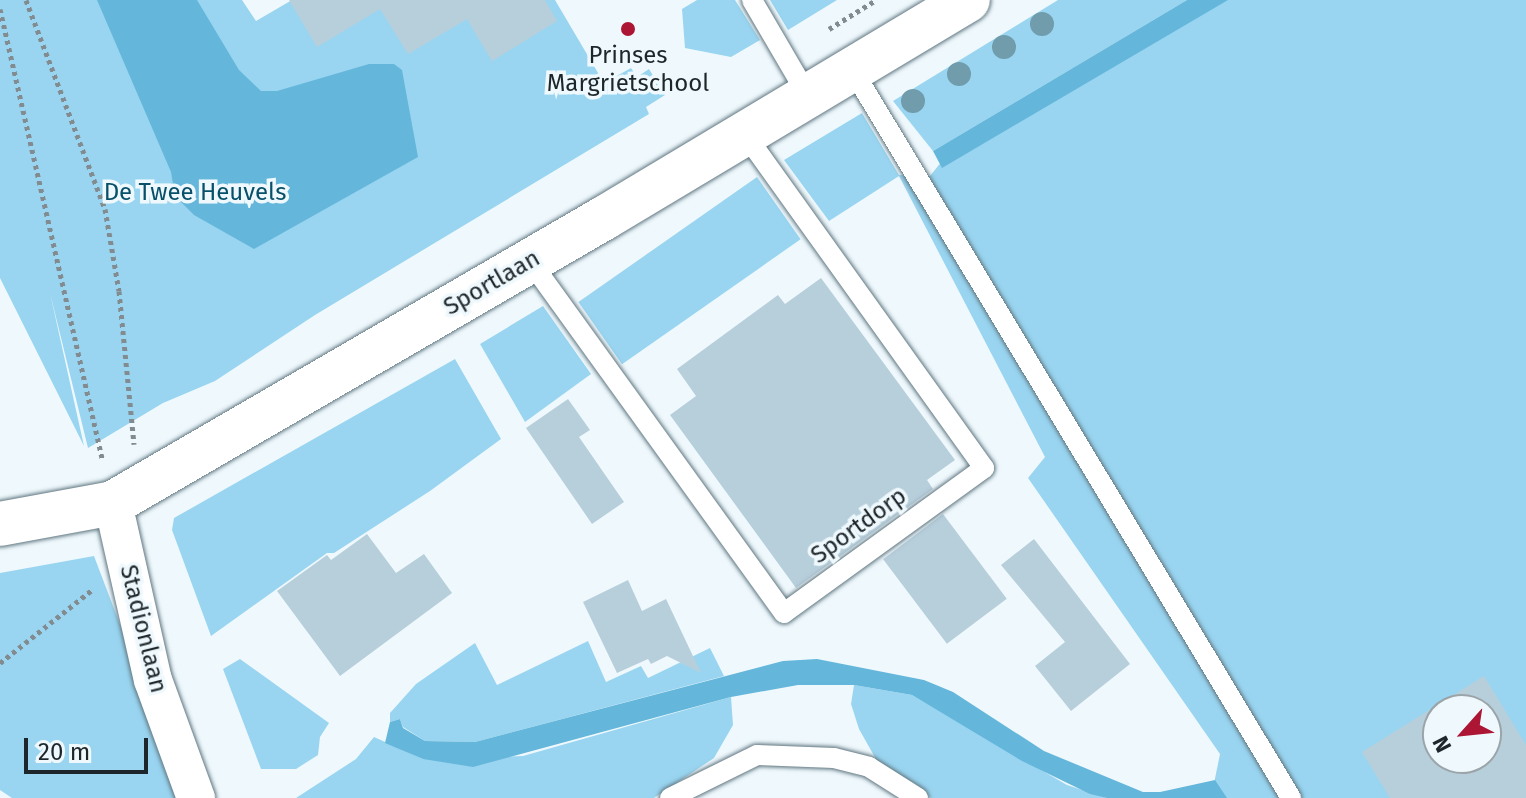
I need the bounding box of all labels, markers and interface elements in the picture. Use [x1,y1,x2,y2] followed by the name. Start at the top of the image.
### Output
[619,20,637,38] marker: Prinses Margrietschool
[547,42,709,98] place label: Prinses Margrietschool
[104,179,286,207] park label: De Twee Heuvels
[439,244,545,322] street label: Sportlaan
[806,482,912,570] street label: Sportdorp
[113,562,173,696] street label: Stadionlaan
[1422,694,1502,774] north arrow
[28,722,152,772] scale bar
[1427,732,1457,757] text: N
[38,738,90,766] text: 20 m

